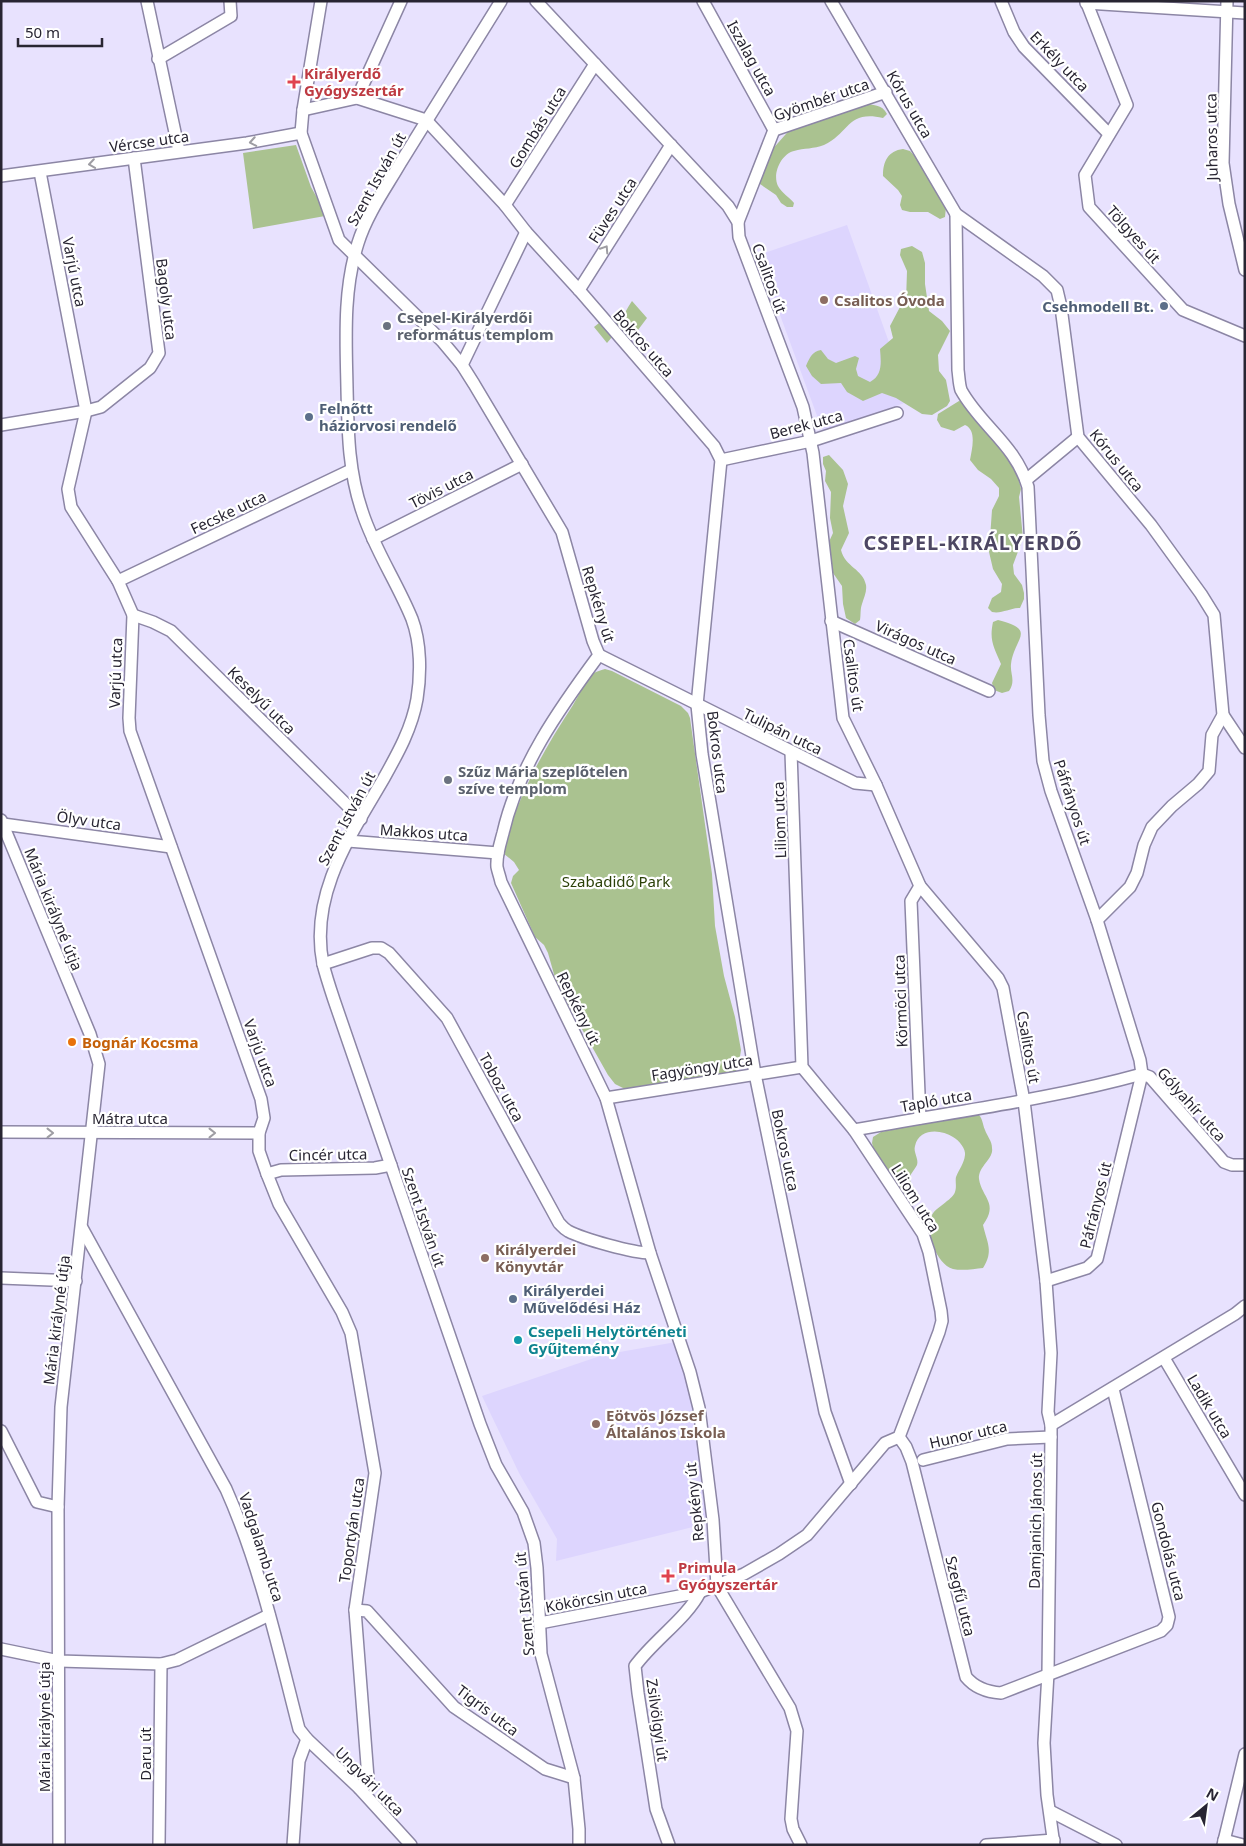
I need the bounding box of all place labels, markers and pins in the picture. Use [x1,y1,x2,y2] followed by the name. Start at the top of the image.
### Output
[304,63,404,100] place label: Királyerdő Gyógyszertár
[288,76,300,88] marker: Királyerdő Gyógyszertár
[834,290,945,310] place label: Csalitos Óvoda
[818,294,830,306] marker: Csalitos Óvoda
[1042,296,1154,316] place label: Csehmodell Bt.
[1158,300,1170,312] marker: Csehmodell Bt.
[397,307,554,344] place label: Csepel-Királyerdői református templom
[381,320,393,332] marker: Csepel-Királyerdői református templom
[319,398,457,435] place label: Felnőtt háziorvosi rendelő
[303,411,315,423] marker: Felnőtt háziorvosi rendelő
[458,761,628,798] place label: Szűz Mária szeplőtelen szíve templom
[442,774,454,786] marker: Szűz Mária szeplőtelen szíve templom
[82,1032,198,1052] place label: Bognár Kocsma
[66,1036,78,1048] marker: Bognár Kocsma
[495,1239,576,1276] place label: Királyerdei Könyvtár
[479,1252,491,1264] marker: Királyerdei Könyvtár
[523,1280,640,1317] place label: Királyerdei Művelődési Ház
[507,1293,519,1305] marker: Királyerdei Művelődési Ház
[528,1321,687,1358] place label: Csepeli Helytörténeti Gyűjtemény
[512,1334,524,1346] marker: Csepeli Helytörténeti Gyűjtemény
[606,1405,726,1442] place label: Eötvös József Általános Iskola
[590,1418,602,1430] marker: Eötvös József Általános Iskola
[678,1557,778,1594] place label: Primula Gyógyszertár
[662,1570,674,1582] marker: Primula Gyógyszertár

